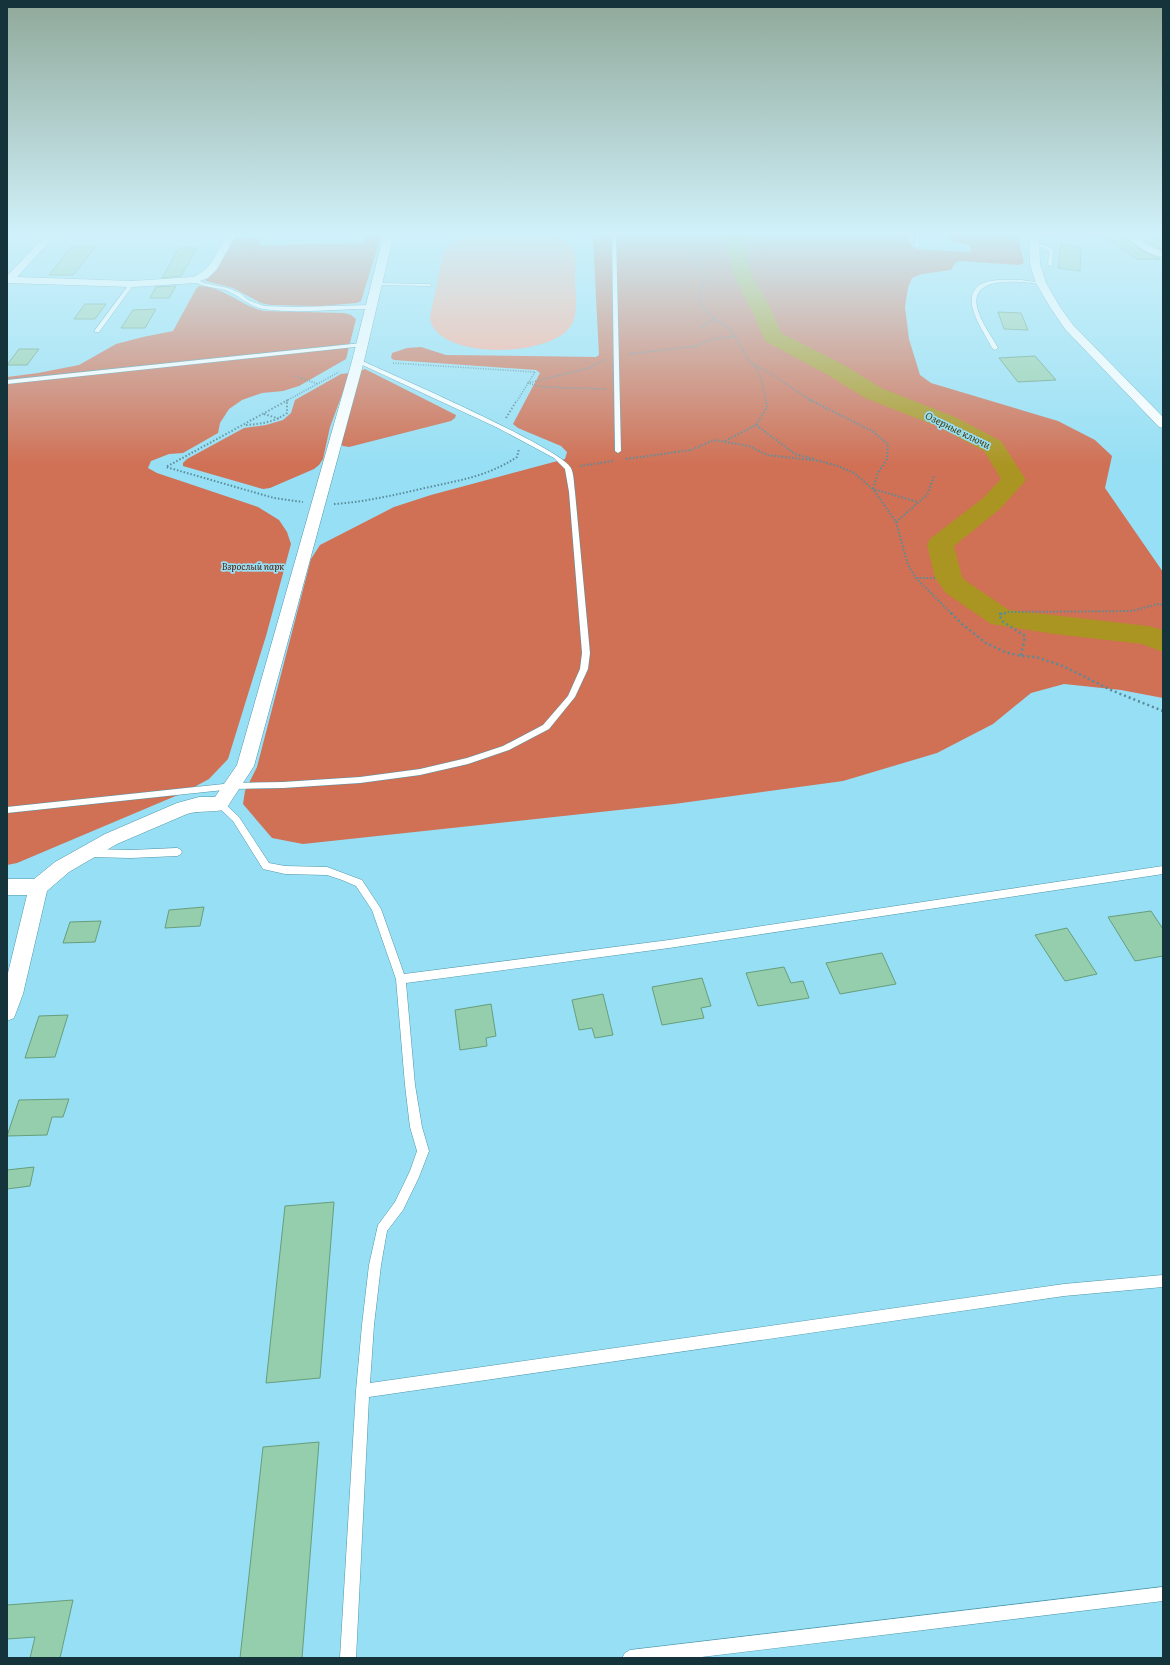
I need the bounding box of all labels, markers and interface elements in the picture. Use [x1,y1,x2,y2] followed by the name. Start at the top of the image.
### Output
[923,407,993,452] water label: Озерные ключи
[222,559,284,573] park label: Взрослый парк

